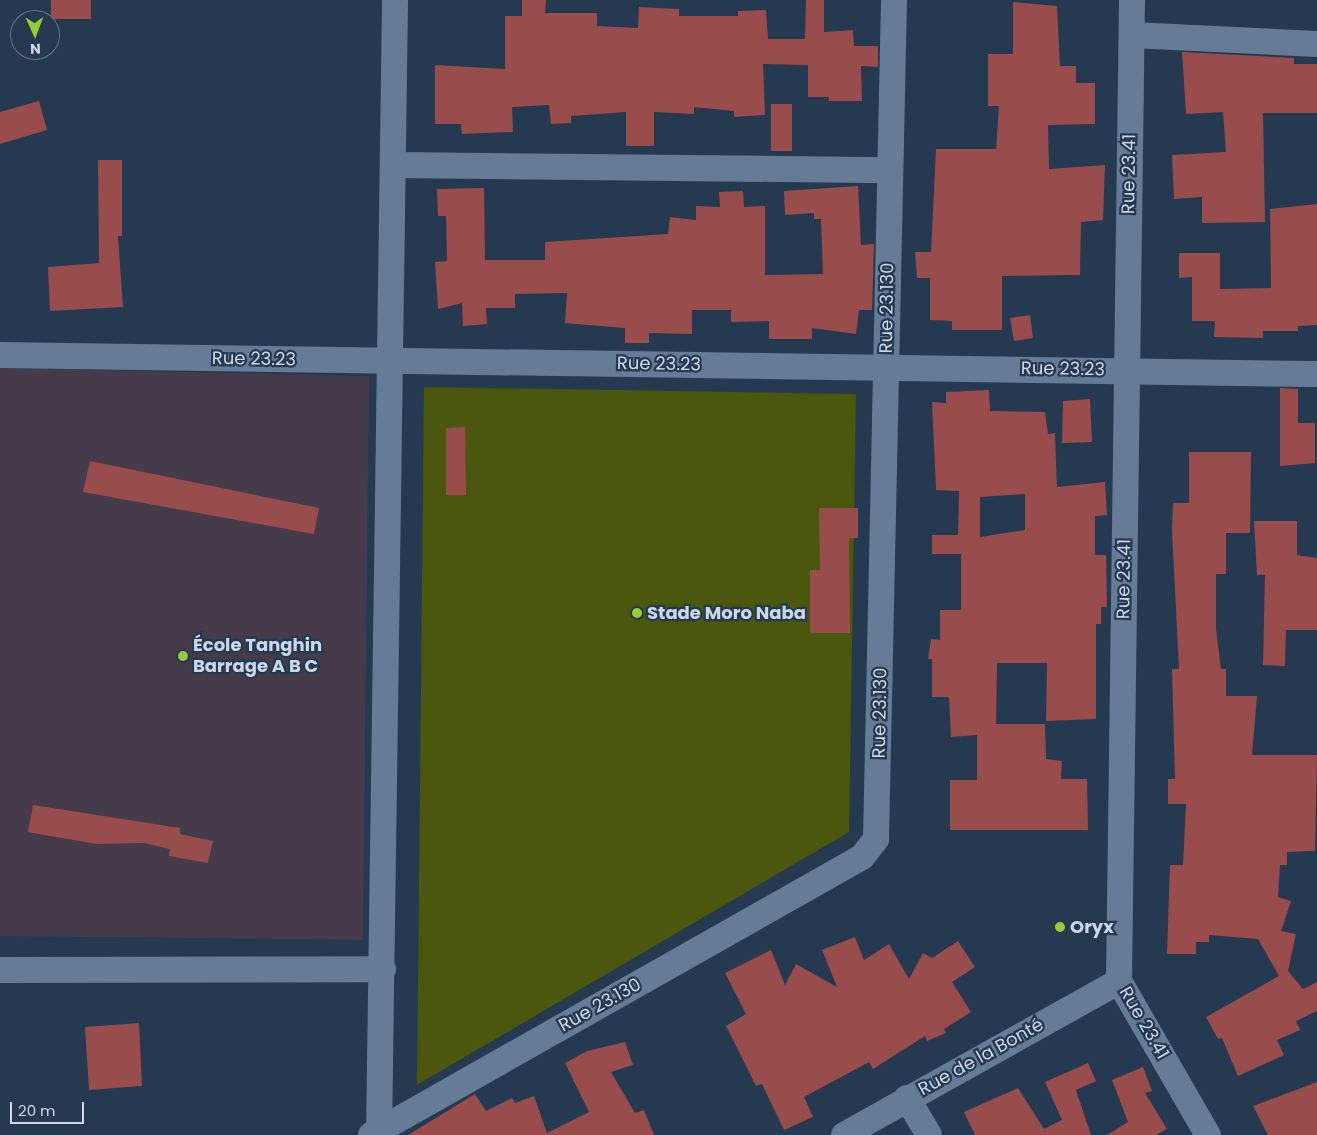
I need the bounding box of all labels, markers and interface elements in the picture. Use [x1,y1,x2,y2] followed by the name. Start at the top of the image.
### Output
[10,10,60,60] north arrow
[30,39,41,59] text: N
[1118,134,1140,214] street label: Rue 23.41
[875,262,899,354] street label: Rue 23.130
[212,347,296,371] street label: Rue 23.23
[617,352,701,376] street label: Rue 23.23
[1021,357,1105,381] street label: Rue 23.23
[1113,539,1135,619] street label: Rue 23.41
[647,602,806,624] place label: Stade Moro Naba
[631,607,643,619] marker: Stade Moro Naba
[193,635,322,678] place label: École Tanghin Barrage A B C
[177,650,189,662] marker: École Tanghin Barrage A B C
[868,667,892,759] street label: Rue 23.130
[1070,916,1114,938] place label: Oryx
[1054,921,1066,933] marker: Oryx
[555,974,645,1036] street label: Rue 23.130
[1115,983,1173,1063] street label: Rue 23.41
[915,1014,1047,1100] street label: Rue de la Bonté
[12,1092,86,1124] scale bar
[18,1100,56,1121] text: 20 m

